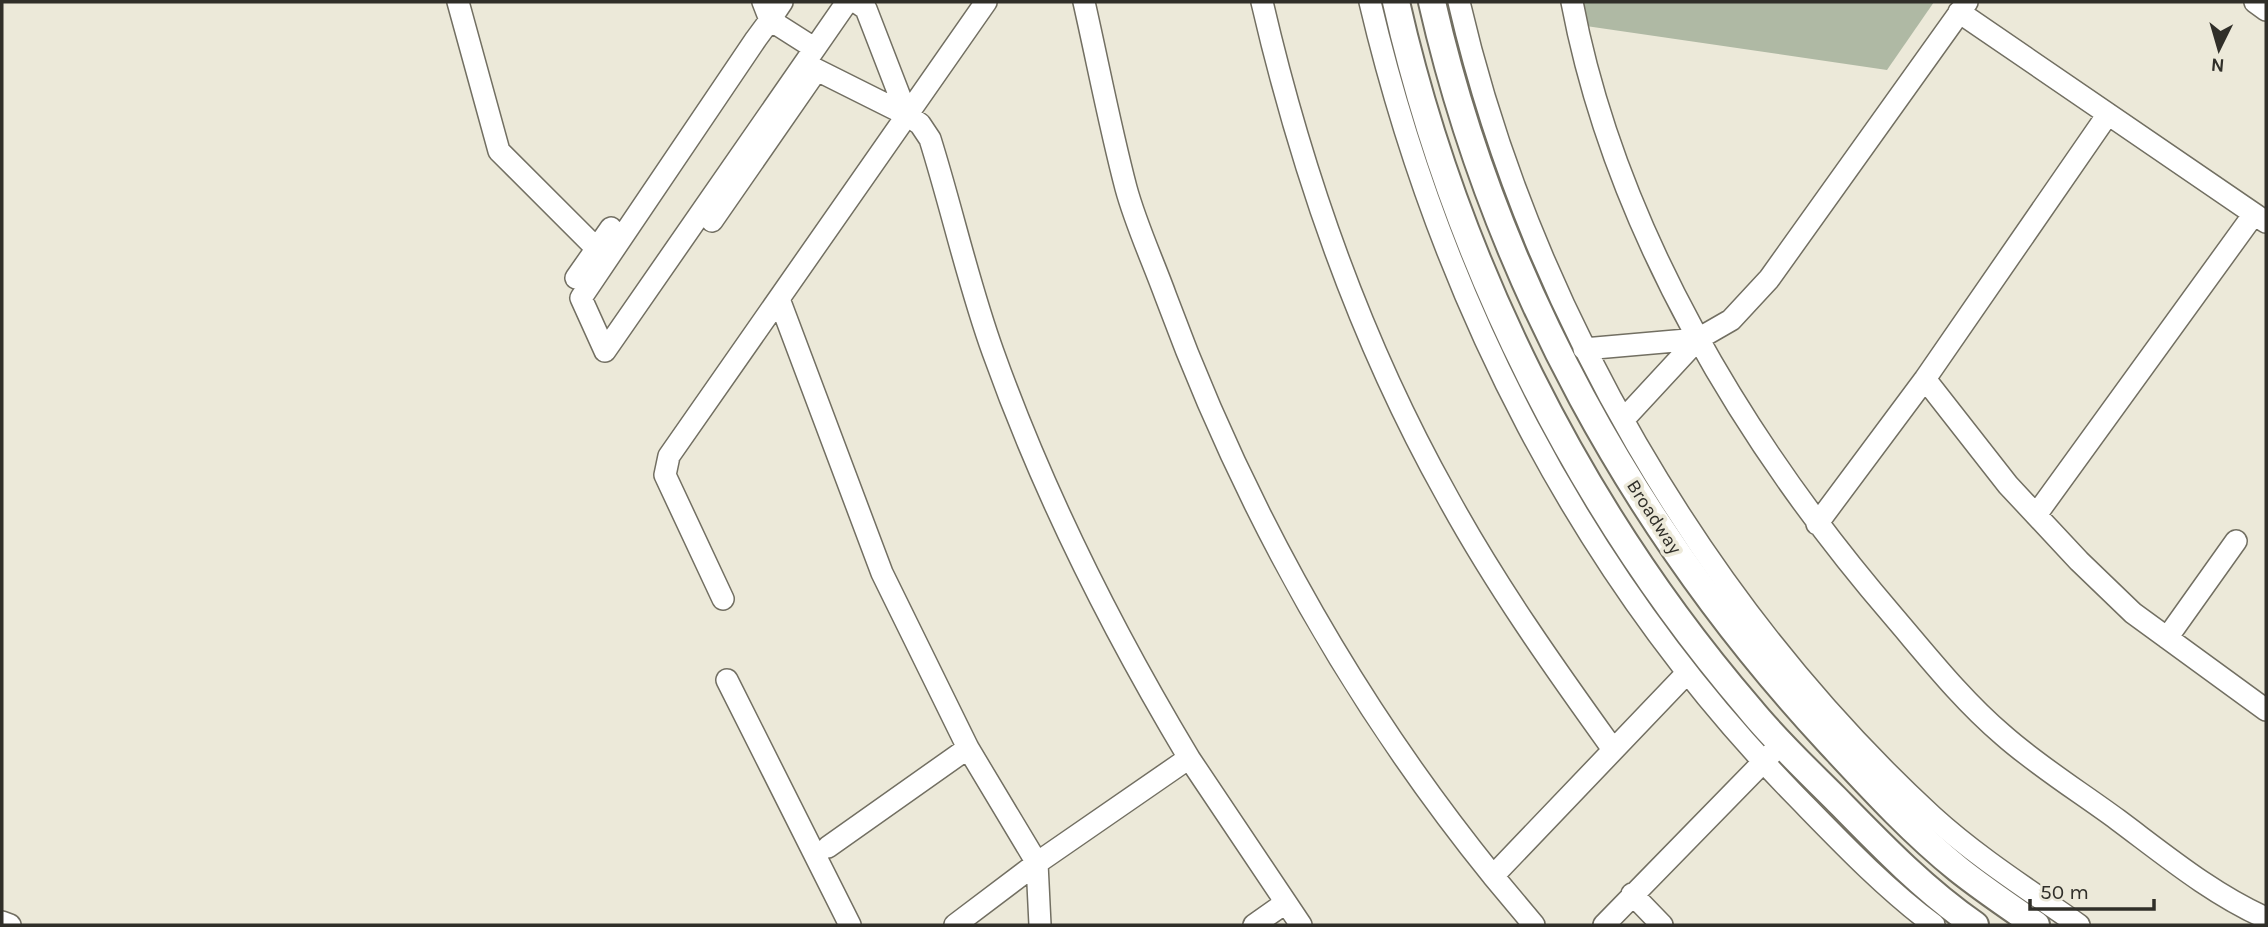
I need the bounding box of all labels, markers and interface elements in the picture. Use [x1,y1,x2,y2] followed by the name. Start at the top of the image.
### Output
[2184,14,2254,84] north arrow
[2210,53,2225,76] text: N
[1622,476,1686,558] street label: Broadway
[2030,867,2154,911] scale bar
[2040,880,2089,904] text: 50 m

